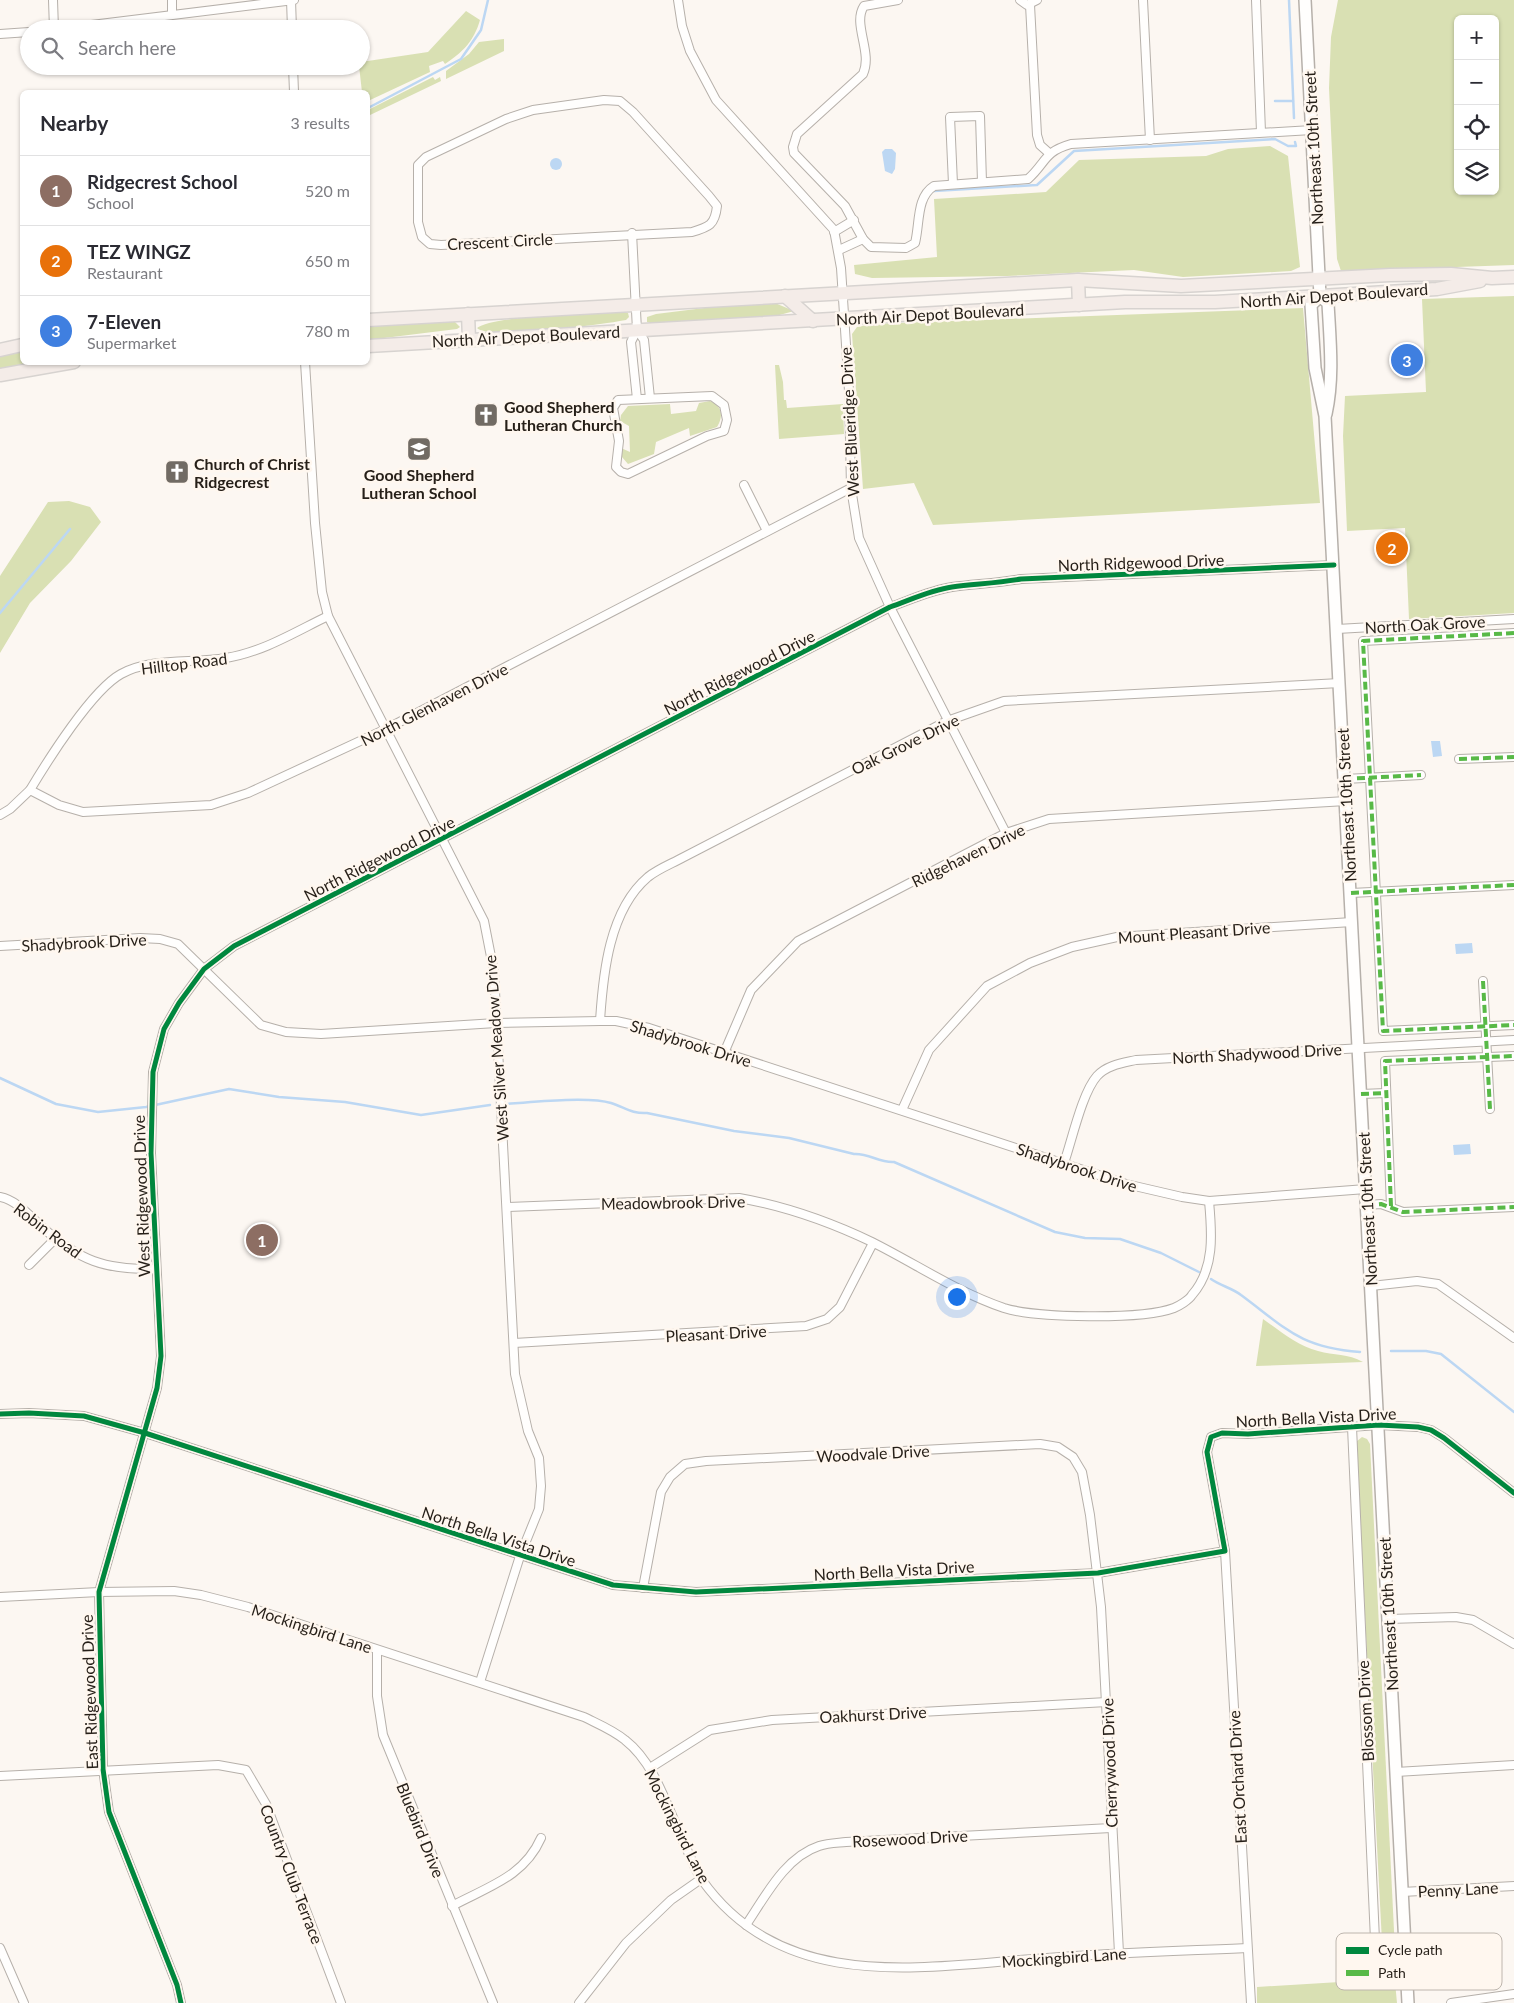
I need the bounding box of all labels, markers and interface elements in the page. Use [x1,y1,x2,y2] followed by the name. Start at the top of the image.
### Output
[1454,15,1499,195] map controls
[1454,15,1499,60] button: +
[20,20,370,75] search box
[38,34,66,62] icon: search
[78,36,176,59] text: Search here
[1454,60,1499,105] button: −
[1299,70,1327,225] street label: Northeast 10th Street
[1454,105,1499,150] button: locate
[40,110,108,135] text: Nearby
[290,113,350,132] text: 3 results
[1454,150,1499,195] button: layers
[87,170,238,193] text: Ridgecrest School
[51,181,61,200] text: 1
[305,181,350,200] text: 520 m
[87,193,134,212] text: School
[447,229,553,253] street label: Crescent Circle
[87,240,191,263] text: TEZ WINGZ
[51,251,61,270] text: 2
[305,251,350,270] text: 650 m
[87,263,163,282] text: Restaurant
[1239,279,1429,311] street label: North Air Depot Boulevard
[835,300,1025,328] street label: North Air Depot Boulevard
[87,310,161,333] text: 7-Eleven
[51,321,61,340] text: 3
[305,321,350,340] text: 780 m
[431,322,621,350] street label: North Air Depot Boulevard
[87,333,176,352] text: Supermarket
[1391,341,1423,379] pin: 3
[836,347,862,497] street label: West Blueridge Drive
[504,397,623,434] place label: Good Shepherd Lutheran Church
[473,402,499,428] church icon: Good Shepherd Lutheran Church
[406,436,432,462] school or university icon: Good Shepherd Lutheran School
[194,454,310,491] place label: Church of Christ Ridgecrest
[164,459,190,485] church icon: Church of Christ Ridgecrest
[361,465,477,502] place label: Good Shepherd Lutheran School
[1376,529,1408,567] pin: 2
[1057,550,1225,574] street label: North Ridgewood Drive
[1364,611,1486,637] street label: North Oak Grove
[660,626,818,718] street label: North Ridgewood Drive
[140,648,228,678] street label: Hilltop Road
[357,659,511,749] street label: North Glenhaven Drive
[848,710,962,778] street label: Oak Grove Drive
[1332,727,1360,882] street label: Northeast 10th Street
[300,812,458,904] street label: North Ridgewood Drive
[908,819,1028,891] street label: Ridgehaven Drive
[1117,917,1271,947] street label: Mount Pleasant Drive
[21,929,147,955] street label: Shadybrook Drive
[480,954,512,1142] street label: West Silver Meadow Drive
[628,1016,754,1070] street label: Shadybrook Drive
[1172,1039,1342,1067] street label: North Shadywood Drive
[129,1115,153,1277] street label: West Ridgewood Drive
[1353,1131,1381,1286] street label: Northeast 10th Street
[1014,1139,1140,1195] street label: Shadybrook Drive
[601,1191,745,1213] street label: Meadowbrook Drive
[10,1198,86,1262] street label: Robin Road
[246,1221,278,1259] pin: 1
[944,1284,970,1310] your location
[665,1321,767,1345] street label: Pleasant Drive
[1235,1403,1397,1431] street label: North Bella Vista Drive
[816,1441,930,1465] street label: Woodvale Drive
[420,1502,578,1570] street label: North Bella Vista Drive
[1374,1536,1402,1691] street label: Northeast 10th Street
[813,1556,975,1584] street label: North Bella Vista Drive
[249,1600,375,1656] street label: Mockingbird Lane
[77,1614,101,1770] street label: East Ridgewood Drive
[1353,1660,1377,1762] street label: Blossom Drive
[1097,1698,1121,1828] street label: Cherrywood Drive
[819,1702,927,1726] street label: Oakhurst Drive
[1224,1710,1250,1844] street label: East Orchard Drive
[641,1766,715,1886] street label: Mockingbird Lane
[393,1780,449,1880] street label: Bluebird Drive
[257,1801,327,1947] street label: Country Club Terrace
[852,1825,968,1851] street label: Rosewood Drive
[1417,1877,1499,1901] street label: Penny Lane
[1336,1933,1502,1990] legend
[1378,1941,1443,1958] text: Cycle path
[1001,1943,1127,1971] street label: Mockingbird Lane
[1378,1964,1406,1981] text: Path

